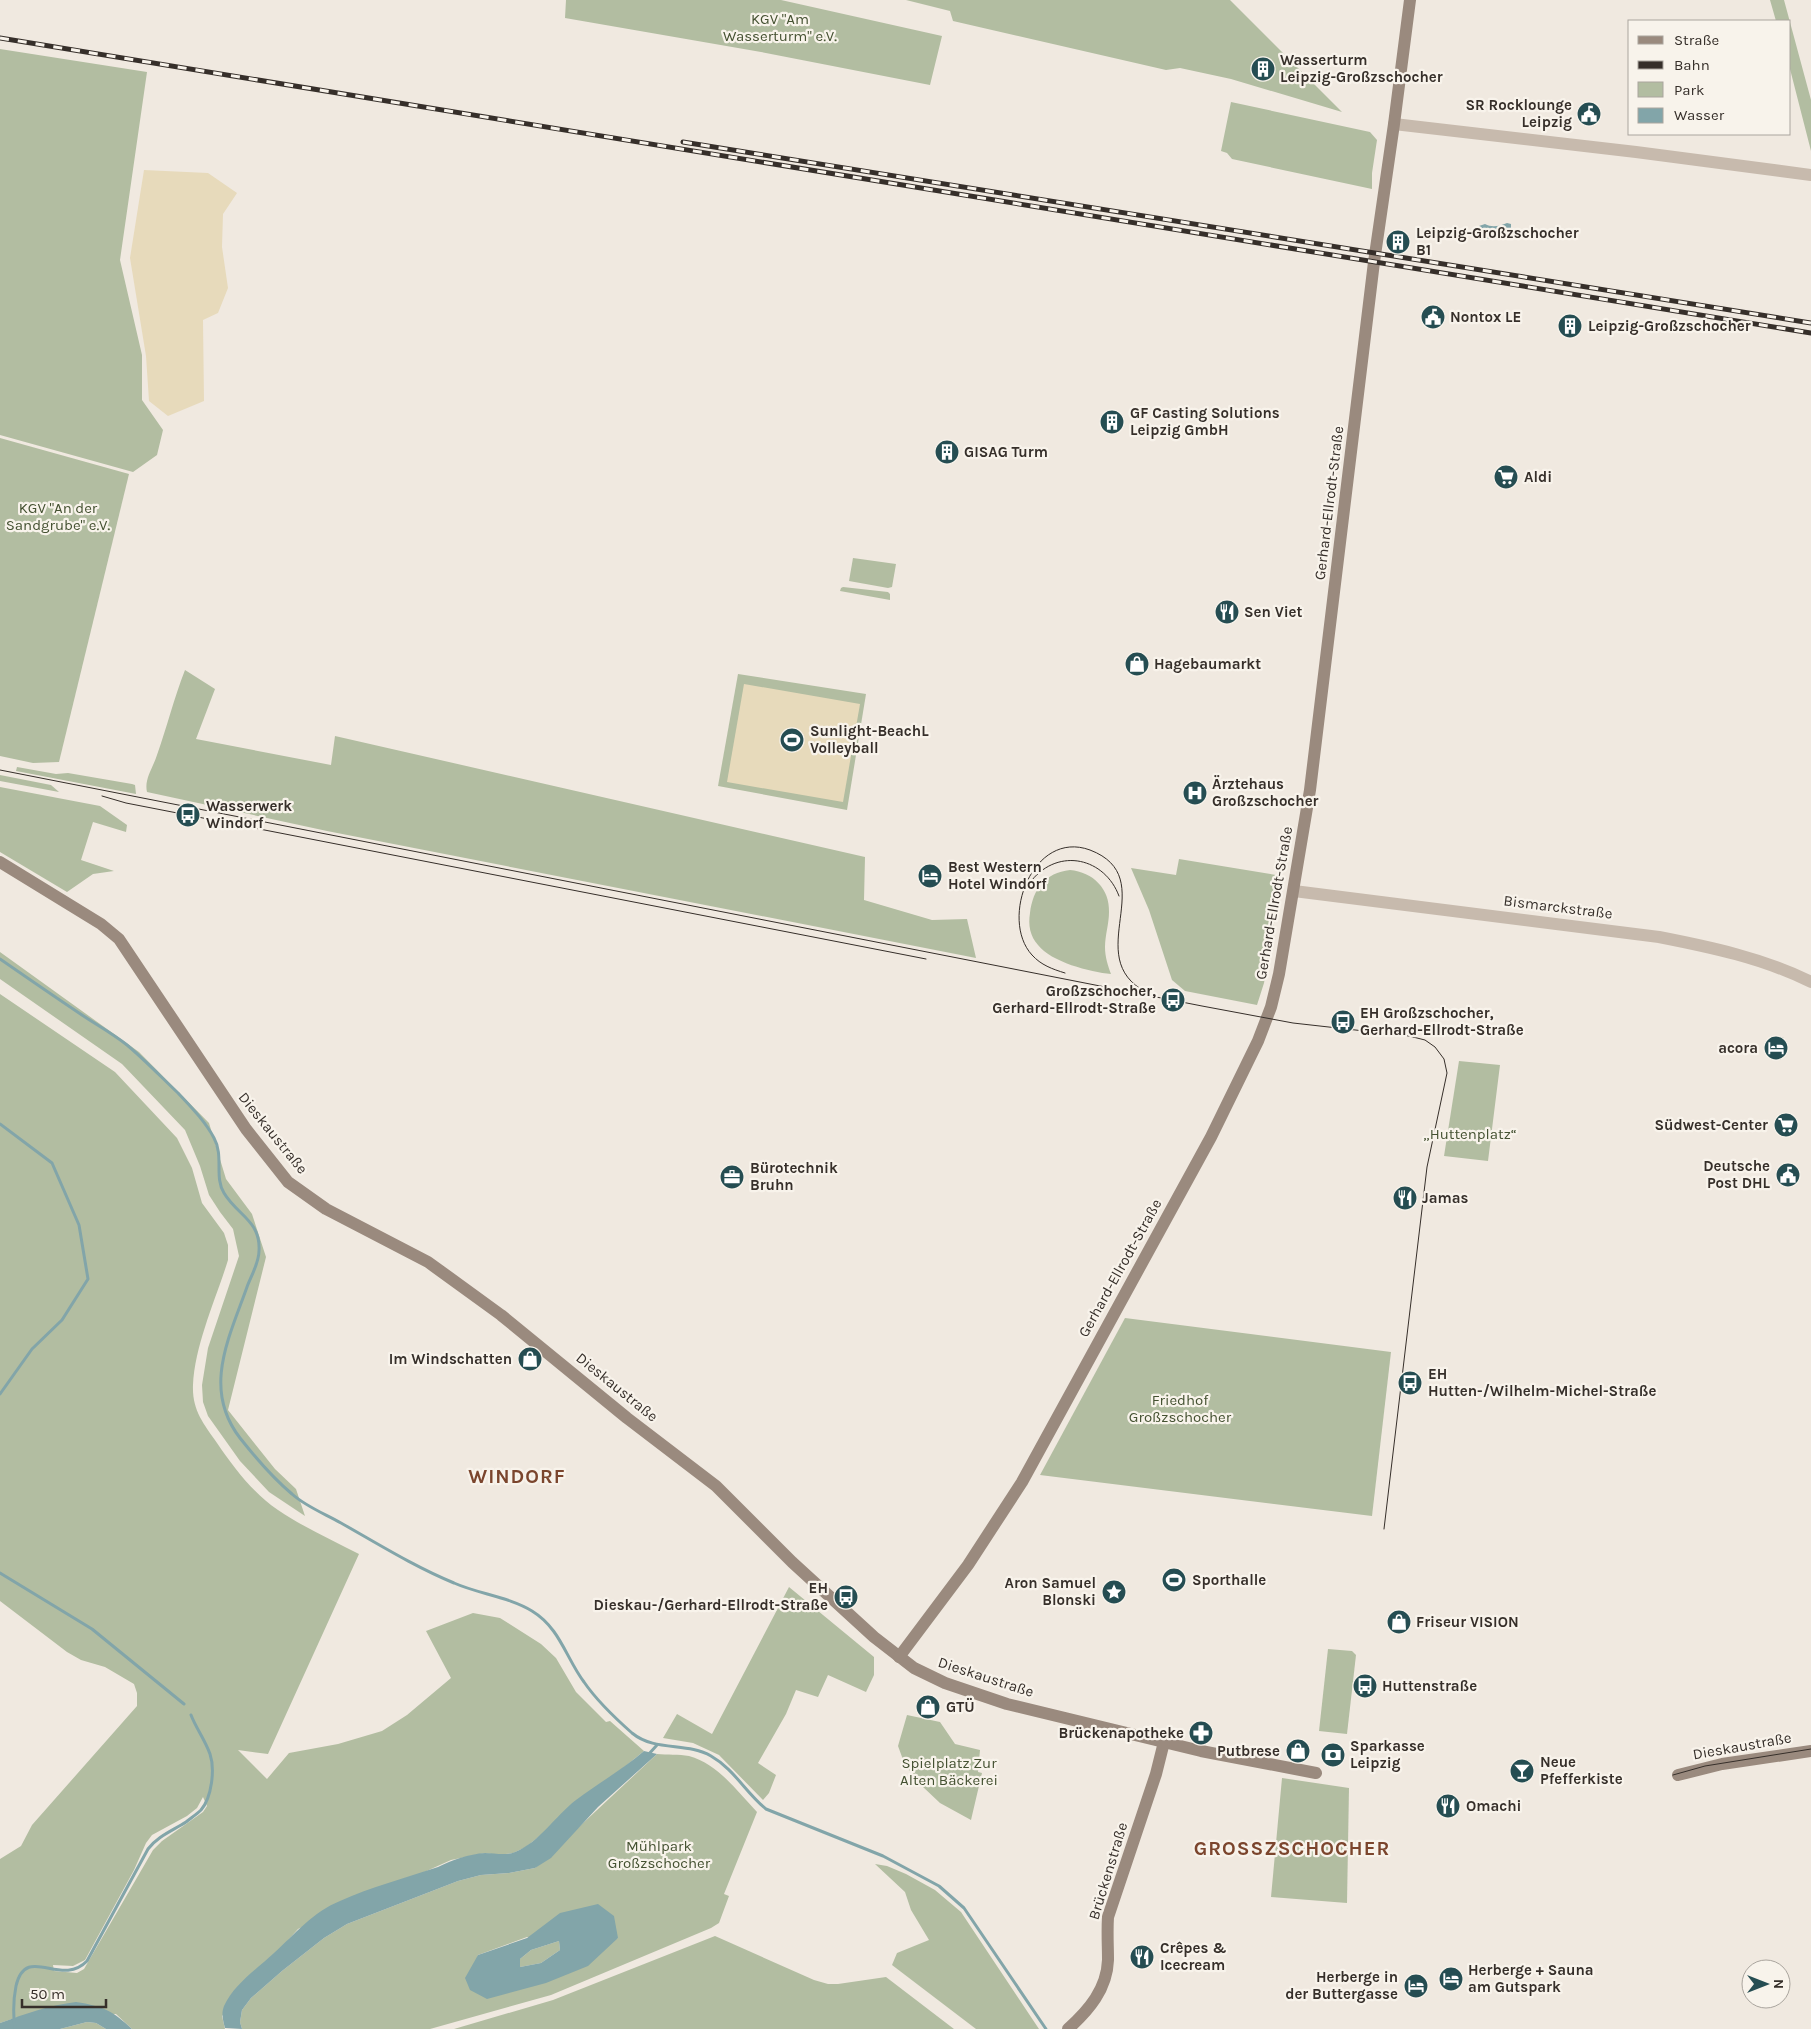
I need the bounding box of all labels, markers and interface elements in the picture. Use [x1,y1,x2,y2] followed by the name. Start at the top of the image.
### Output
[723,10,837,45] park label: KGV "Am Wasserturm" e.V.
[1628,20,1791,135] legend
[1674,31,1719,49] text: Straße
[1280,51,1443,86] place label: Wasserturm Leipzig-Großzschocher
[1250,56,1276,82] building icon: Wasserturm Leipzig-Großzschocher
[1674,56,1710,74] text: Bahn
[1674,81,1704,99] text: Park
[1466,96,1572,131] place label: SR Rocklounge Leipzig
[1576,101,1602,127] public building icon: SR Rocklounge Leipzig
[1674,106,1725,124] text: Wasser
[1416,224,1579,259] place label: Leipzig-Großzschocher B1
[1385,229,1411,255] building icon: Leipzig-Großzschocher B1
[1420,304,1446,330] public building icon: Nontox LE
[1450,308,1521,326] place label: Nontox LE
[1557,313,1583,339] building icon: Leipzig-Großzschocher
[1588,317,1751,335] place label: Leipzig-Großzschocher
[1130,404,1280,439] place label: GF Casting Solutions Leipzig GmbH
[1099,409,1125,435] building icon: GF Casting Solutions Leipzig GmbH
[1311,425,1347,581] street label: Gerhard-Ellrodt-Straße
[934,439,960,465] building icon: GISAG Turm
[964,443,1048,461] place label: GISAG Turm
[1493,464,1519,490] supermarket icon: Aldi
[1524,468,1552,486] place label: Aldi
[6,499,111,534] park label: KGV "An der Sandgrube" e.V.
[1214,599,1240,625] restaurant icon: Sen Viet
[1244,603,1303,621] place label: Sen Viet
[1124,651,1150,677] shop icon: Hagebaumarkt
[1154,655,1261,673] place label: Hagebaumarkt
[810,722,929,757] place label: Sunlight-BeachL Volleyball
[779,727,805,753] sports icon: Sunlight-BeachL Volleyball
[1212,775,1319,810] place label: Ärztehaus Großzschocher
[1182,780,1208,806] hospital icon: Ärztehaus Großzschocher
[206,797,292,832] place label: Wasserwerk Windorf
[175,802,201,828] bus stop icon: Wasserwerk Windorf
[1252,825,1296,981] street label: Gerhard-Ellrodt-Straße
[948,858,1047,893] place label: Best Western Hotel Windorf
[917,863,943,889] hotel icon: Best Western Hotel Windorf
[1502,891,1614,923] street label: Bismarckstraße
[992,982,1156,1017] place label: Großzschocher, Gerhard-Ellrodt-Straße
[1160,987,1186,1013] bus stop icon: Großzschocher, Gerhard-Ellrodt-Straße
[1360,1004,1524,1039] place label: EH Großzschocher, Gerhard-Ellrodt-Straße
[1330,1009,1356,1035] bus stop icon: EH Großzschocher, Gerhard-Ellrodt-Straße
[1763,1035,1789,1061] hotel icon: acora
[1718,1039,1758,1057] place label: acora
[235,1089,311,1177] street label: Dieskaustraße
[1773,1112,1799,1138] supermarket icon: Südwest-Center
[1655,1116,1768,1134] place label: Südwest-Center
[1423,1125,1517,1143] park label: „Huttenplatz“
[1703,1157,1771,1192] place label: Deutsche Post DHL
[750,1159,838,1194] place label: Bürotechnik Bruhn
[1775,1162,1801,1188] public building icon: Deutsche Post DHL
[719,1164,745,1190] office icon: Bürotechnik Bruhn
[1392,1185,1418,1211] restaurant icon: Jamas
[1422,1189,1468,1207] place label: Jamas
[1075,1196,1165,1340] street label: Gerhard-Ellrodt-Straße
[517,1346,543,1372] shop icon: Im Windschatten
[573,1349,661,1425] street label: Dieskaustraße
[389,1350,512,1368] place label: Im Windschatten
[1428,1365,1656,1400] place label: EH Hutten-/Wilhelm-Michel-Straße
[1397,1370,1423,1396] bus stop icon: EH Hutten-/Wilhelm-Michel-Straße
[1129,1391,1232,1426] park label: Friedhof Großzschocher
[468,1465,566,1488] district label: WINDORF
[1161,1567,1187,1593] sports icon: Sporthalle
[1192,1571,1266,1589] place label: Sporthalle
[1005,1574,1096,1609] place label: Aron Samuel Blonski
[594,1579,828,1614] place label: EH Dieskau-/Gerhard-Ellrodt-Straße
[1101,1579,1127,1605] place icon: Aron Samuel Blonski
[833,1584,859,1610] bus stop icon: EH Dieskau-/Gerhard-Ellrodt-Straße
[1386,1609,1412,1635] shop icon: Friseur VISION
[1416,1613,1519,1631] place label: Friseur VISION
[936,1653,1036,1701] street label: Dieskaustraße
[1352,1673,1378,1699] bus stop icon: Huttenstraße
[1382,1677,1477,1695] place label: Huttenstraße
[915,1694,941,1720] shop icon: GTÜ
[946,1697,974,1716] place label: GTÜ
[1188,1720,1214,1746] pharmacy icon: Brückenapotheke
[1058,1724,1184,1742] place label: Brückenapotheke
[1691,1728,1793,1764] street label: Dieskaustraße
[1350,1737,1425,1772] place label: Sparkasse Leipzig
[1285,1738,1311,1764] shop icon: Putbrese
[1217,1742,1280,1760] place label: Putbrese
[1320,1742,1346,1768] bank icon: Sparkasse Leipzig
[1540,1753,1623,1788] place label: Neue Pfefferkiste
[900,1754,998,1789] park label: Spielplatz Zur Alten Bäckerei
[1509,1758,1535,1784] bar icon: Neue Pfefferkiste
[1435,1793,1461,1819] restaurant icon: Omachi
[1466,1797,1521,1815] place label: Omachi
[1085,1820,1131,1922] street label: Brückenstraße
[608,1837,711,1872] park label: Mühlpark Großzschocher
[1194,1837,1390,1860] district label: GROSSZSCHOCHER
[1160,1939,1227,1974] place label: Crêpes & Icecream
[1129,1944,1155,1970] restaurant icon: Crêpes & Icecream
[1741,1959,1791,2009] north arrow
[1468,1961,1594,1996] place label: Herberge + Sauna am Gutspark
[1438,1966,1464,1992] hotel icon: Herberge + Sauna am Gutspark
[1285,1968,1398,2003] place label: Herberge in der Buttergasse
[1403,1973,1429,1999] hotel icon: Herberge in der Buttergasse
[22,1976,106,2008] scale bar
[1770,1979,1787,1989] text: N
[30,1985,65,2003] text: 50 m

